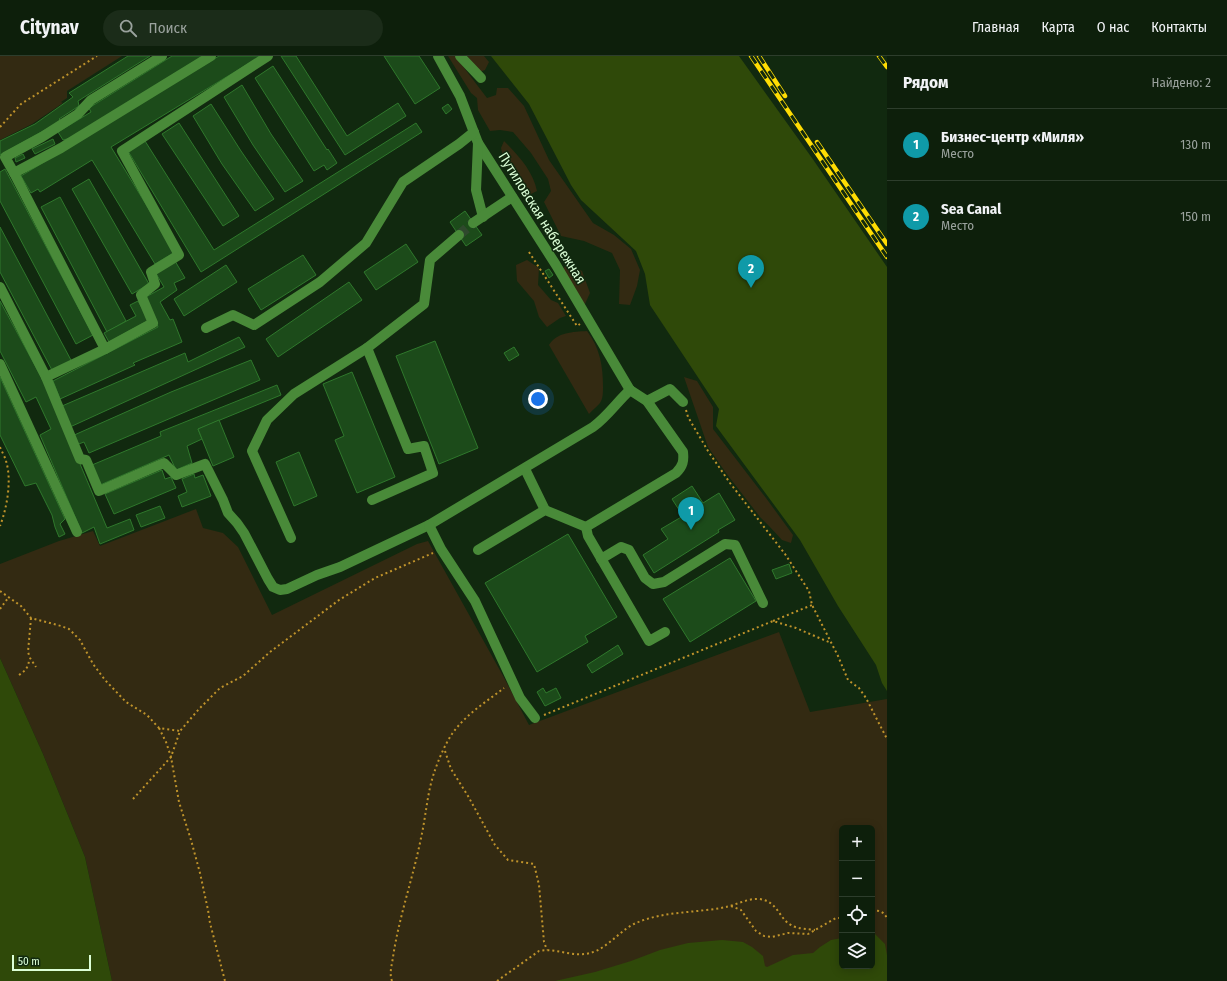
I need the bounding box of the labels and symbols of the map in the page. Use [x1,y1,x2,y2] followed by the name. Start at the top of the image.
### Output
[495,149,589,287] street label: Путиловская набережная
[738,255,764,288] pin: 2
[528,389,548,409] your location
[678,497,704,530] pin: 1
[12,953,91,972] scale bar

